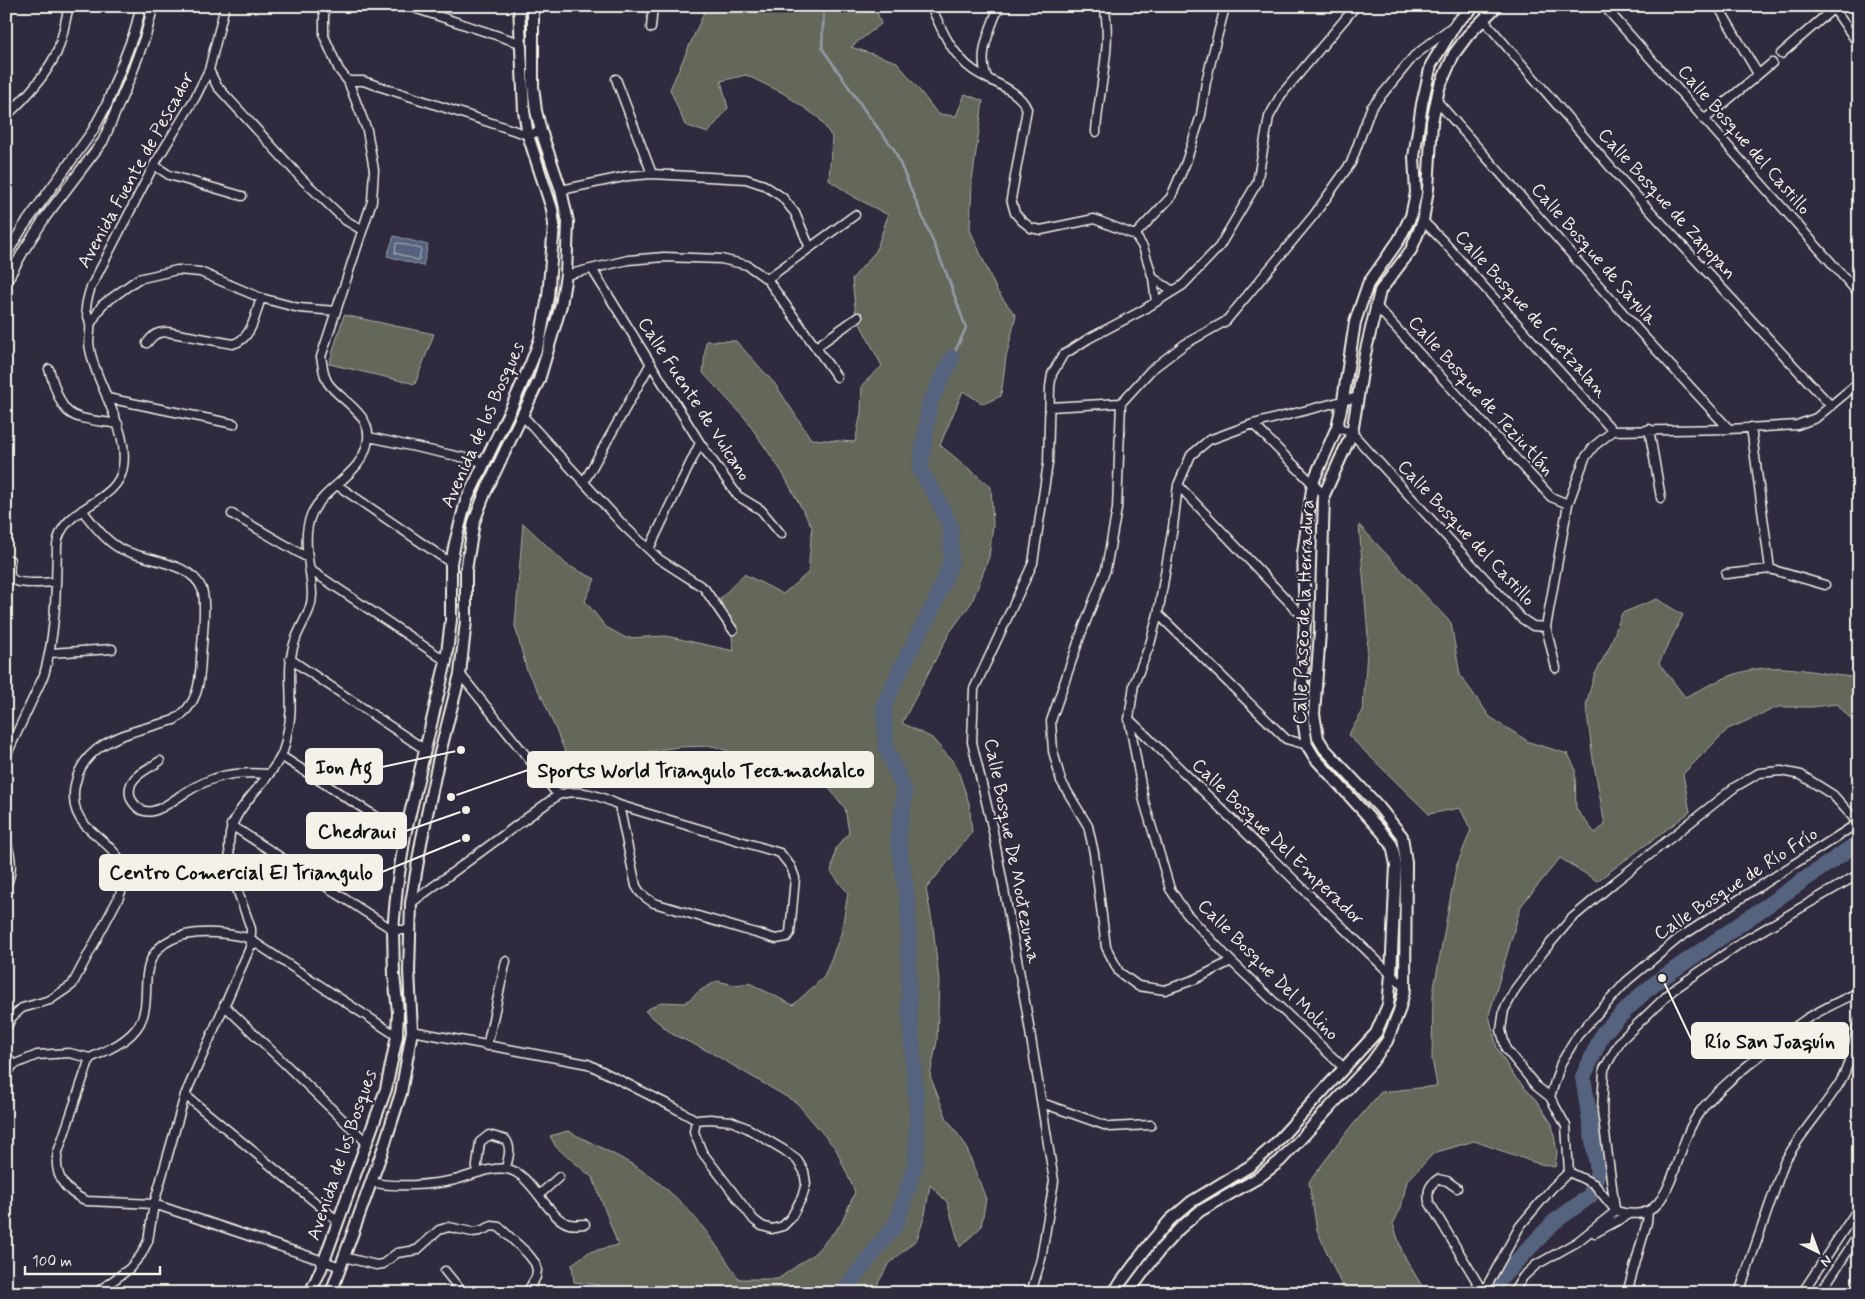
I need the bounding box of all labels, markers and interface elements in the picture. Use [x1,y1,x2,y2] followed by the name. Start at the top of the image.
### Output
[1672,60,1816,220] street label: Calle Bosque del Castillo
[71,67,201,273] street label: Avenida Fuente de Pescador
[1592,123,1742,285] street label: Calle Bosque de Zapopan
[1525,177,1663,331] street label: Calle Bosque de Sayula
[1449,225,1613,403] street label: Calle Bosque de Cuetzalan
[1402,310,1560,482] street label: Calle Bosque de Teziutlán
[632,312,756,486] street label: Calle Fuente de Vulcano
[435,337,531,512] street label: Avenida de los Bosques
[1392,454,1540,612] street label: Calle Bosque del Castillo
[1288,499,1320,725] street label: Calle Paseo de la Herradura
[978,736,1046,966] street label: Calle Bosque De Moctezuma
[306,749,382,784] callout: Ion Ag
[528,752,873,787] callout: Sports World Triangulo Tecamachalco
[1186,753,1370,931] street label: Calle Bosque Del Emperador
[316,755,372,784] text: Ion Ag
[537,758,865,785] text: Sports World Triangulo Tecamachalco
[307,813,406,848] callout: Chedraui
[318,819,397,846] text: Chedraui
[1649,822,1823,946] street label: Calle Bosque de Río Frío
[100,855,382,890] callout: Centro Comercial El Triangulo
[109,860,373,887] text: Centro Comercial El Triangulo
[1192,894,1344,1046] street label: Calle Bosque Del Molino
[1692,1023,1848,1058] callout: Río San Joaquín
[1705,1029,1835,1056] text: Río San Joaquín
[301,1066,383,1244] street label: Avenida de los Bosques
[1792,1226,1842,1276] north arrow
[25,1244,160,1276] scale bar
[1817,1251,1836,1271] text: N
[32,1252,72,1272] text: 100 m

